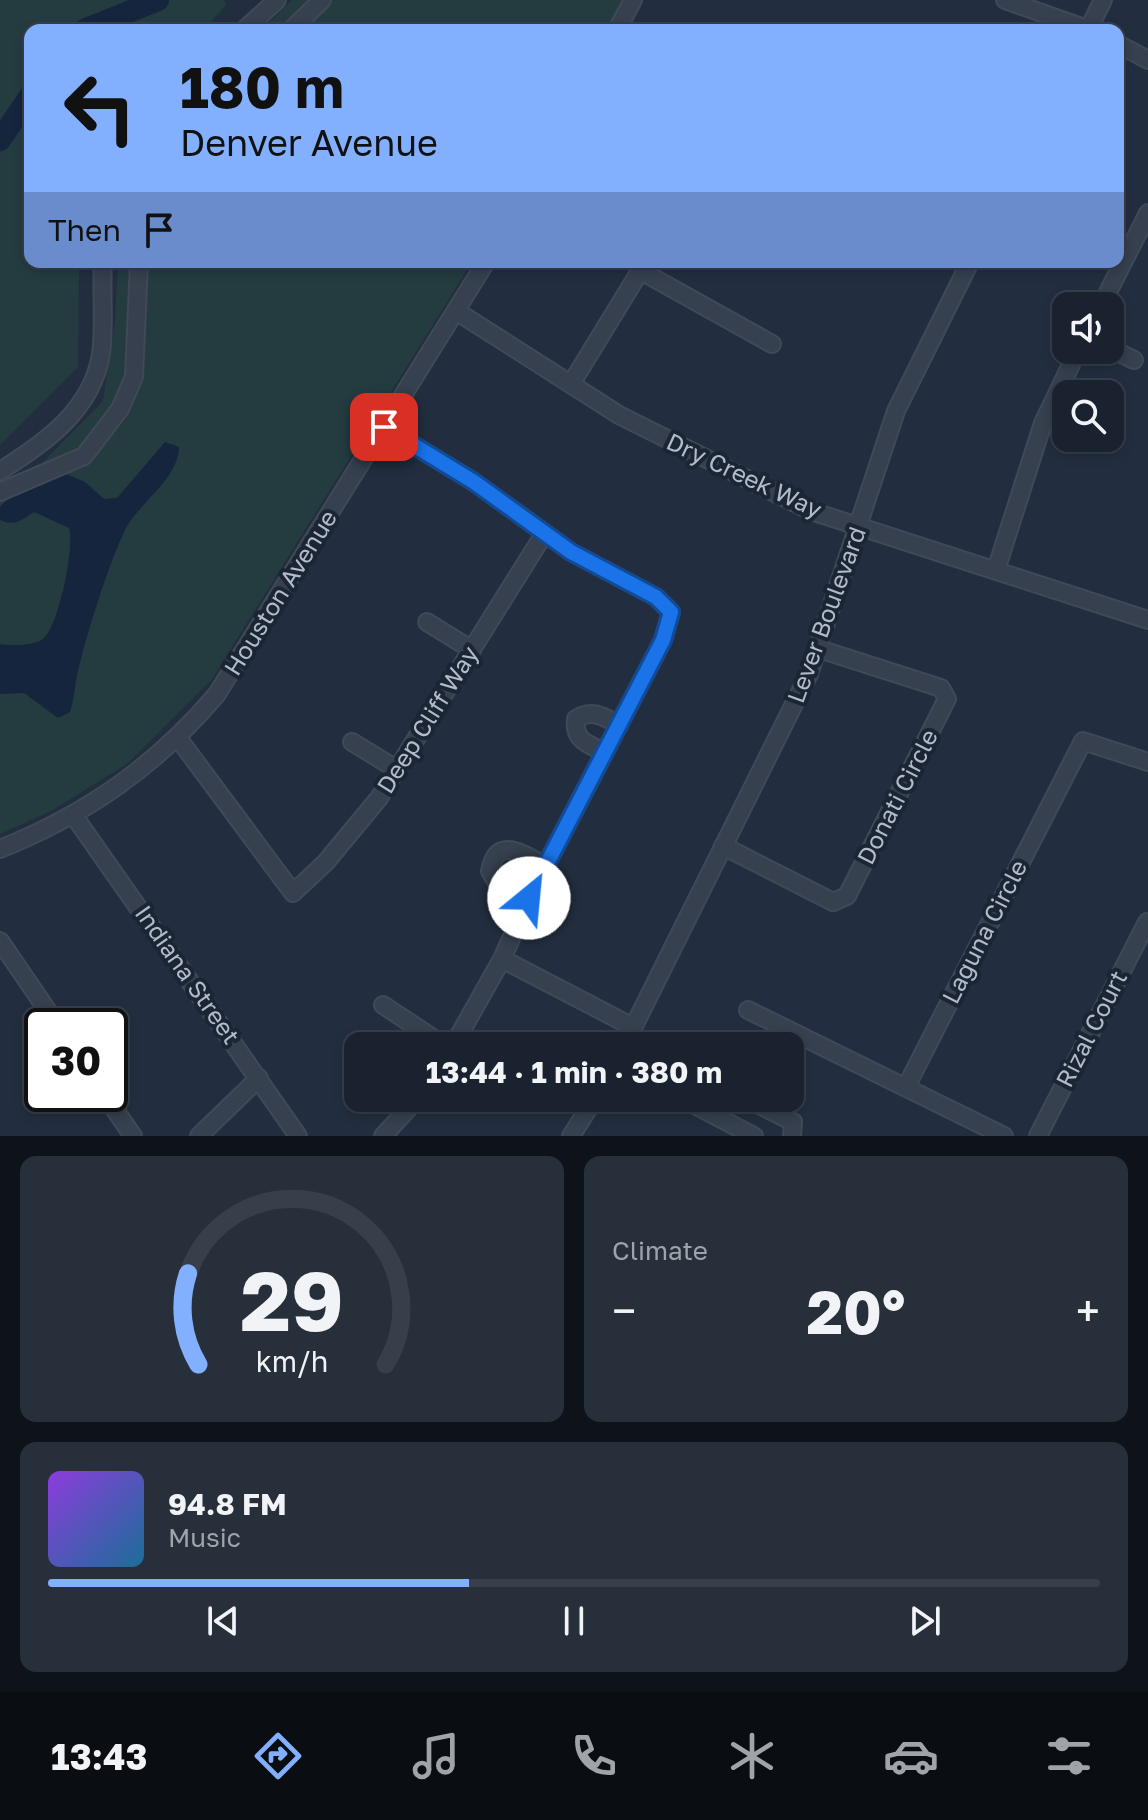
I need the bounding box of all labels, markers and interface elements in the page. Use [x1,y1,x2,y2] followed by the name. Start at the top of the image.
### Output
[180,53,344,120] text: 180 m
[48,56,152,160] icon: left
[180,121,438,164] text: Denver Avenue
[137,208,181,252] icon: arrive
[48,212,121,248] text: Then
[1052,292,1124,452] map controls
[1052,292,1124,364] button: sound
[1052,380,1124,452] button: search
[350,393,418,461] pin
[362,405,406,449] icon: arrive
[662,426,827,523] street label: Dry Creek Way
[217,504,342,680] street label: Houston Avenue
[780,523,871,706] street label: Lever Boulevard
[370,640,484,798] street label: Deep Cliff Way
[850,724,943,869] street label: Donati Circle
[935,855,1032,1008] street label: Laguna Circle
[487,856,571,940] position arrow
[130,899,247,1049] street label: Indiana Street
[1049,965,1132,1091] street label: Rizal Court
[24,1008,128,1112] speed limit sign: 30
[426,1054,722,1090] text: 13:44 · 1 min · 380 m
[612,1235,708,1266] text: Climate
[240,1249,344,1349] text: 29
[807,1275,906,1347] text: 20°
[612,1284,636,1337] text: −
[1076,1284,1100,1337] text: +
[256,1344,328,1378] text: km/h
[168,1486,287,1522] text: 94.8 FM
[168,1522,241,1553] text: Music
[201,1599,245,1643] icon: previous
[552,1599,596,1643] icon: pause
[903,1599,947,1643] icon: next
[250,1728,306,1784] icon: directions
[408,1728,464,1784] icon: music
[566,1728,622,1784] icon: phone
[724,1728,780,1784] icon: climate
[883,1728,939,1784] icon: car
[1041,1728,1097,1784] icon: filters
[51,1735,148,1778] text: 13:43

